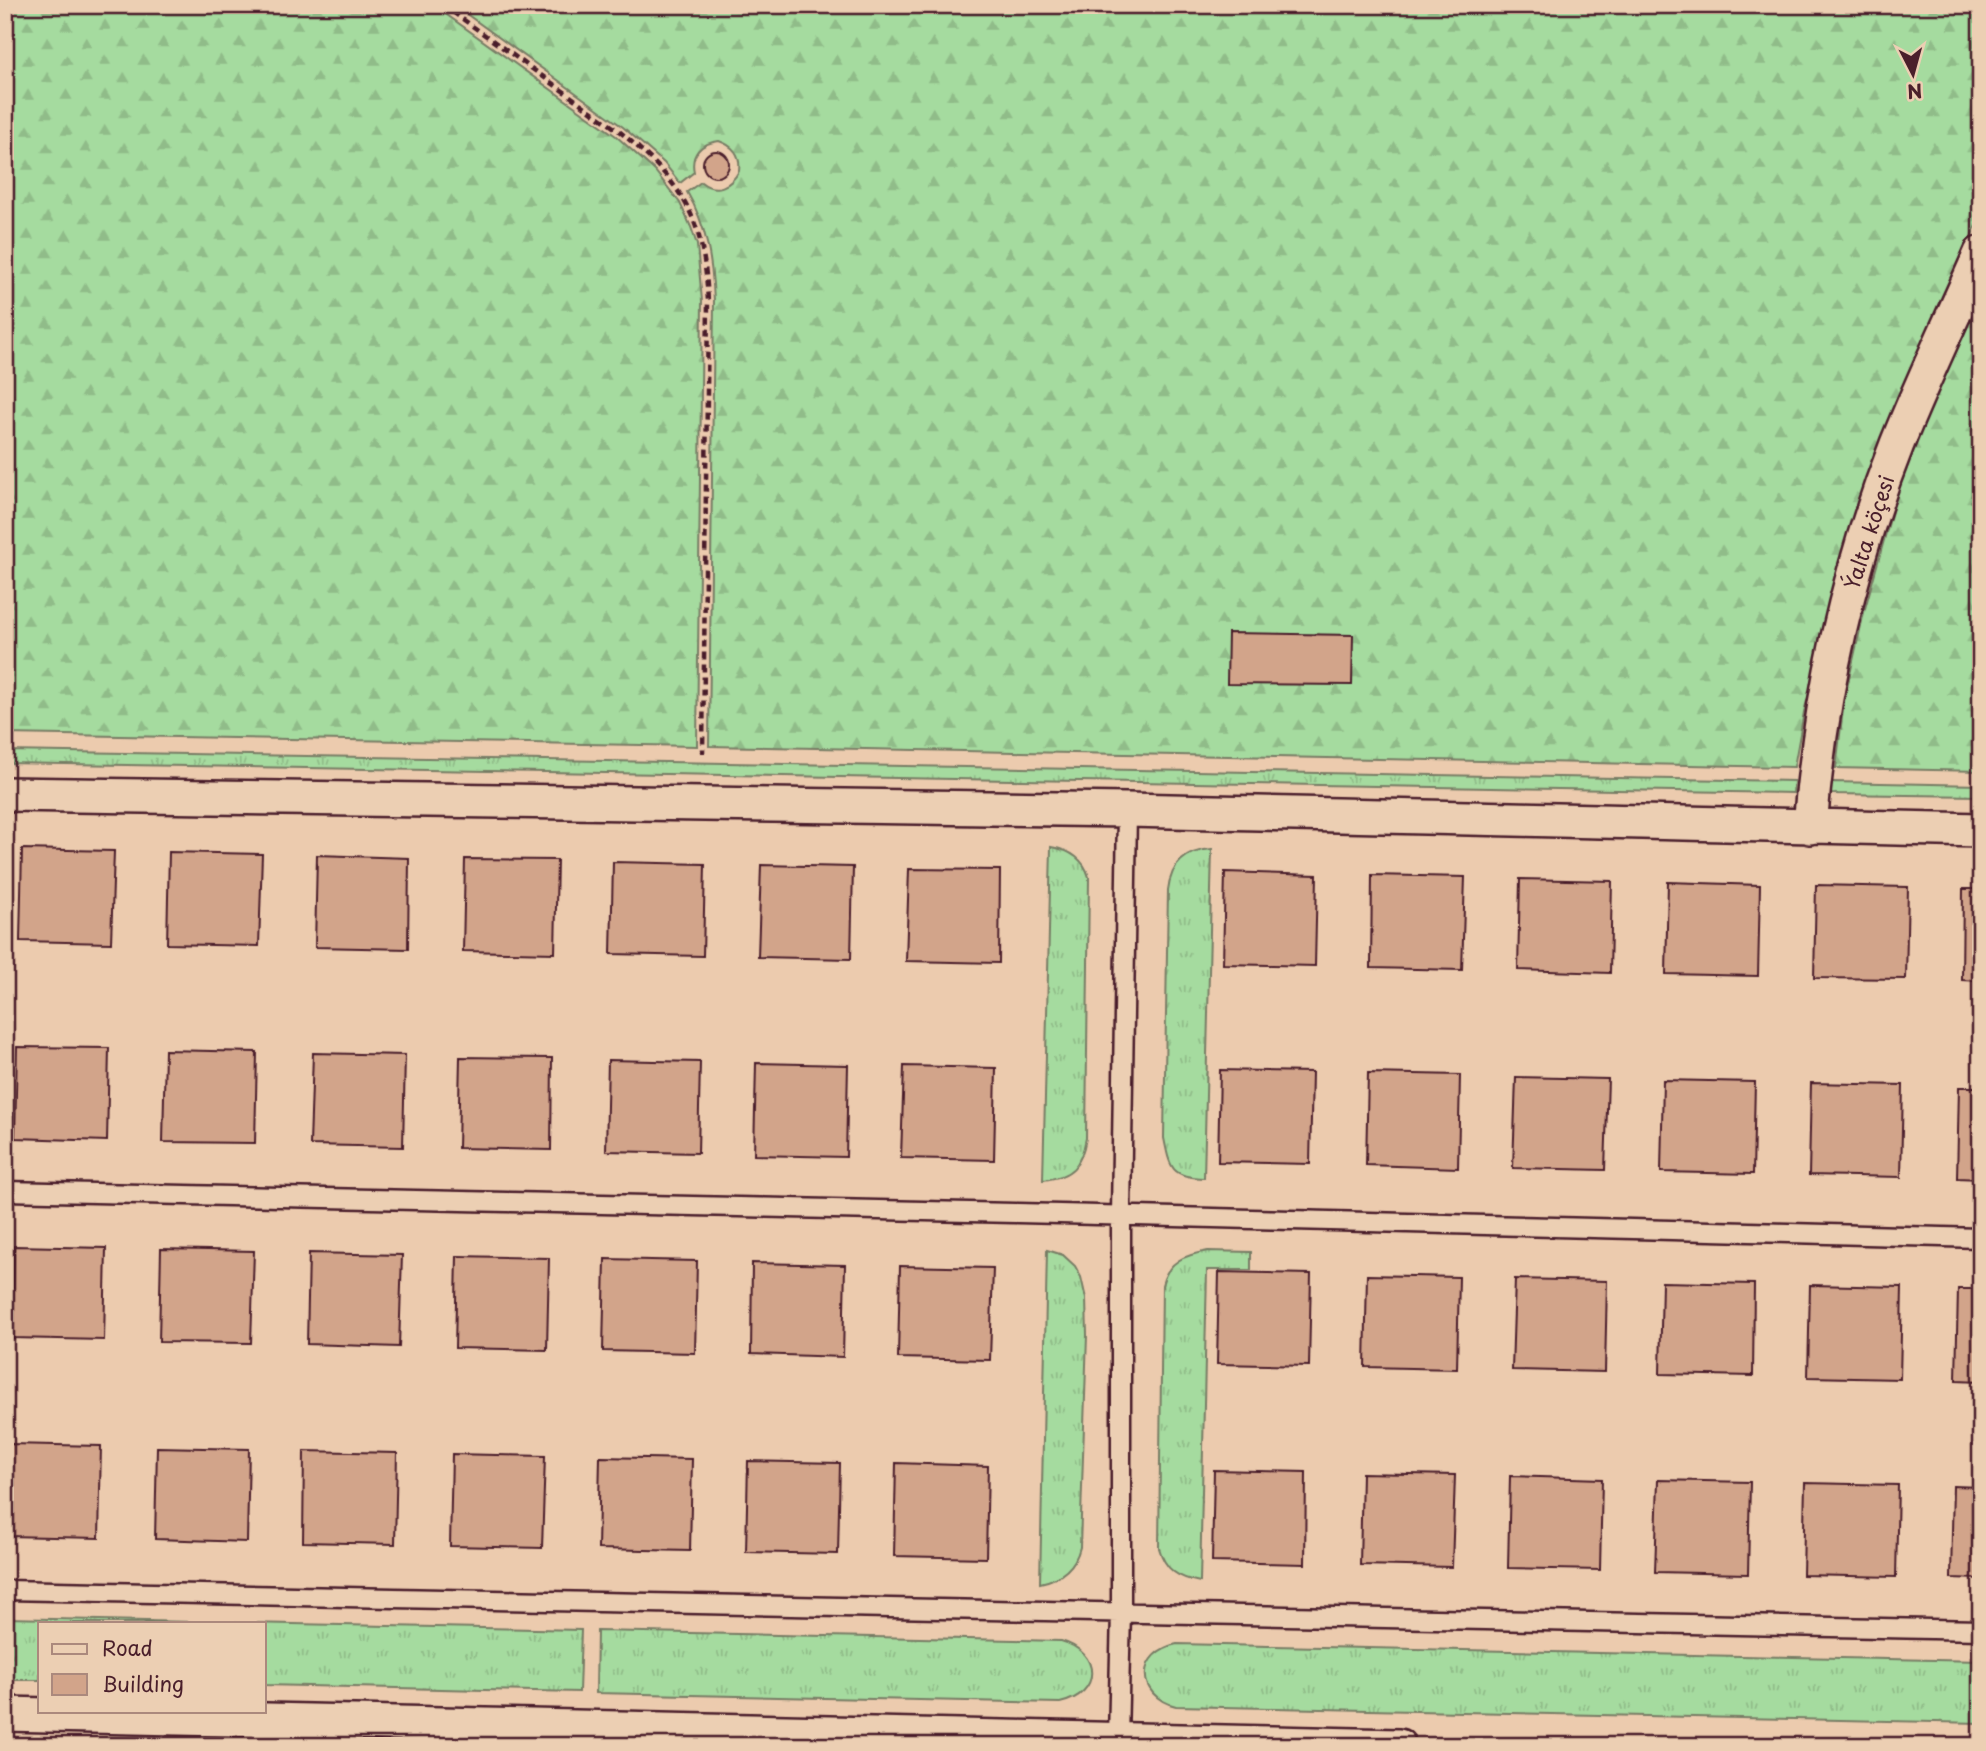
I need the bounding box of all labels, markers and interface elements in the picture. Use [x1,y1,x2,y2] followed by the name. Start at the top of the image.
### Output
[1878,38,1948,108] north arrow
[1906,77,1924,107] text: N
[1834,471,1902,593] street label: Ýalta köçesi
[38,1622,266,1712] legend
[102,1631,153,1663] text: Road
[102,1667,184,1699] text: Building

